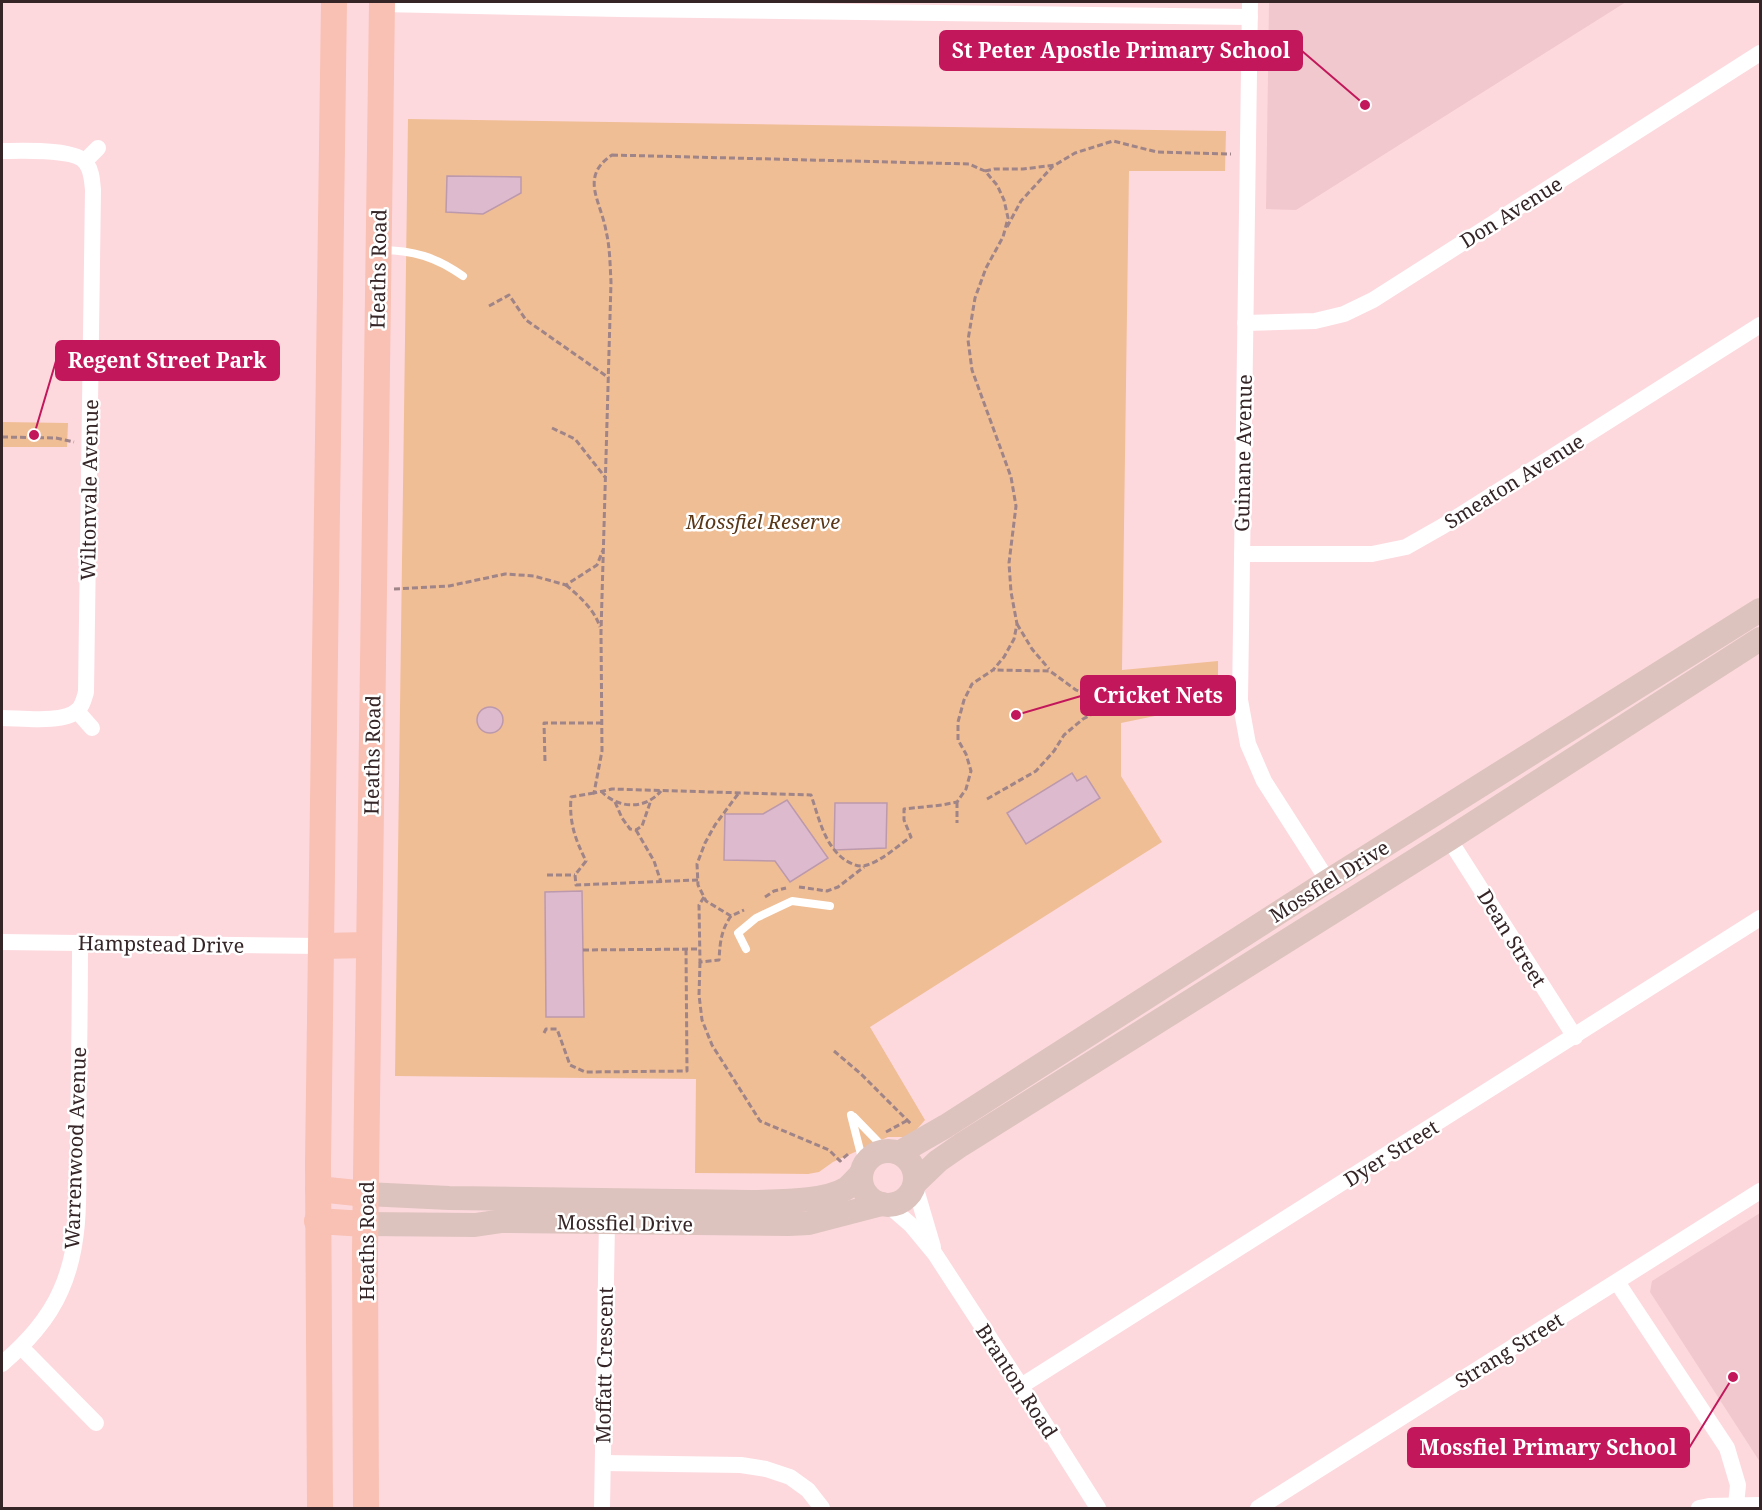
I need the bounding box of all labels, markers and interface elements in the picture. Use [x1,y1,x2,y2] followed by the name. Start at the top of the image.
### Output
[940,31,1302,70] callout: St Peter Apostle Primary School
[952,36,1291,64] text: St Peter Apostle Primary School
[1455,170,1567,254] street label: Don Avenue
[363,209,393,329] street label: Heaths Road
[56,341,279,380] callout: Regent Street Park
[68,346,267,374] text: Regent Street Park
[1228,374,1258,532] street label: Guinane Avenue
[74,399,104,581] street label: Wiltonvale Avenue
[1439,427,1589,535] street label: Smeaton Avenue
[685,508,840,535] park label: Mossfiel Reserve
[1081,676,1235,715] callout: Cricket Nets
[1093,681,1223,709] text: Cricket Nets
[357,695,387,815] street label: Heaths Road
[1264,833,1394,929] street label: Mossfiel Drive
[1471,884,1553,992] street label: Dean Street
[78,929,244,959] street label: Hampstead Drive
[58,1046,92,1250] street label: Warrenwood Avenue
[1338,1113,1444,1193] street label: Dyer Street
[353,1181,380,1301] street label: Heaths Road
[557,1208,693,1238] street label: Mossfiel Drive
[589,1286,619,1444] street label: Moffatt Crescent
[1450,1306,1568,1394] street label: Strang Street
[970,1319,1064,1443] street label: Branton Road
[1408,1428,1689,1467] callout: Mossfiel Primary School
[1419,1433,1677,1461] text: Mossfiel Primary School

